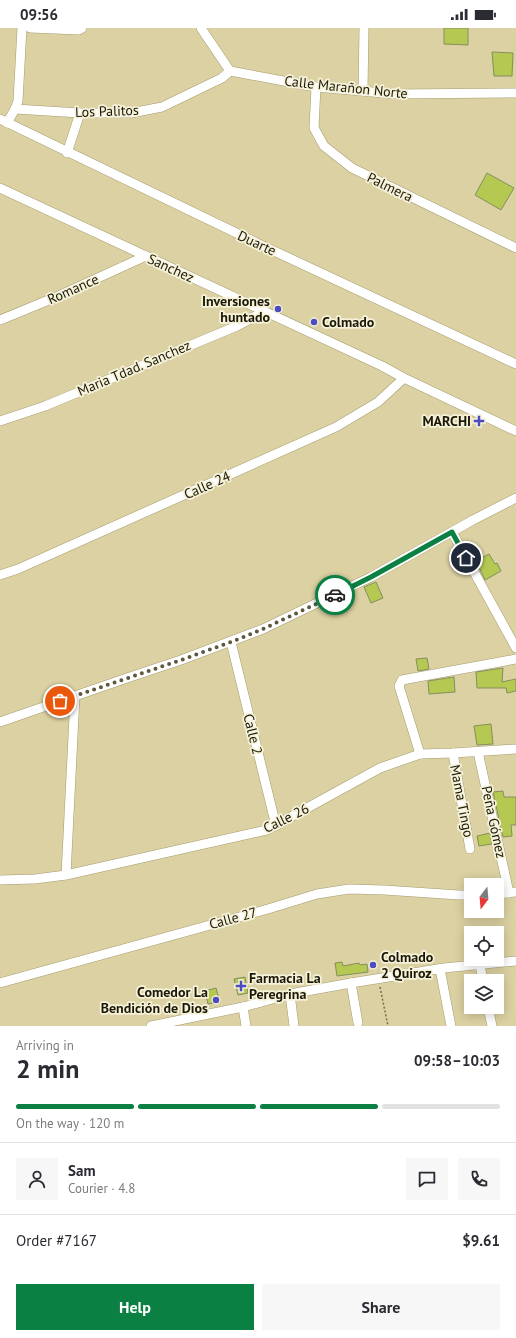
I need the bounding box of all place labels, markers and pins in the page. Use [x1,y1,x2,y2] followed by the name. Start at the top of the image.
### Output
[202,292,270,326] place label: Inversiones huntado
[273,304,283,314] marker: Inversiones huntado
[322,313,375,331] place label: Colmado
[309,317,319,327] marker: Colmado
[422,412,471,430] place label: MARCHI
[474,416,484,426] marker: MARCHI
[449,541,483,575] pin
[43,684,77,718] pin
[381,948,434,982] place label: Colmado 2 Quiroz
[368,960,378,970] marker: Colmado 2 Quiroz
[249,969,321,1003] place label: Farmacia La Peregrina
[236,981,246,991] marker: Farmacia La Peregrina
[101,983,208,1017] place label: Comedor La Bendición de Dios
[211,995,221,1005] marker: Comedor La Bendición de Dios

